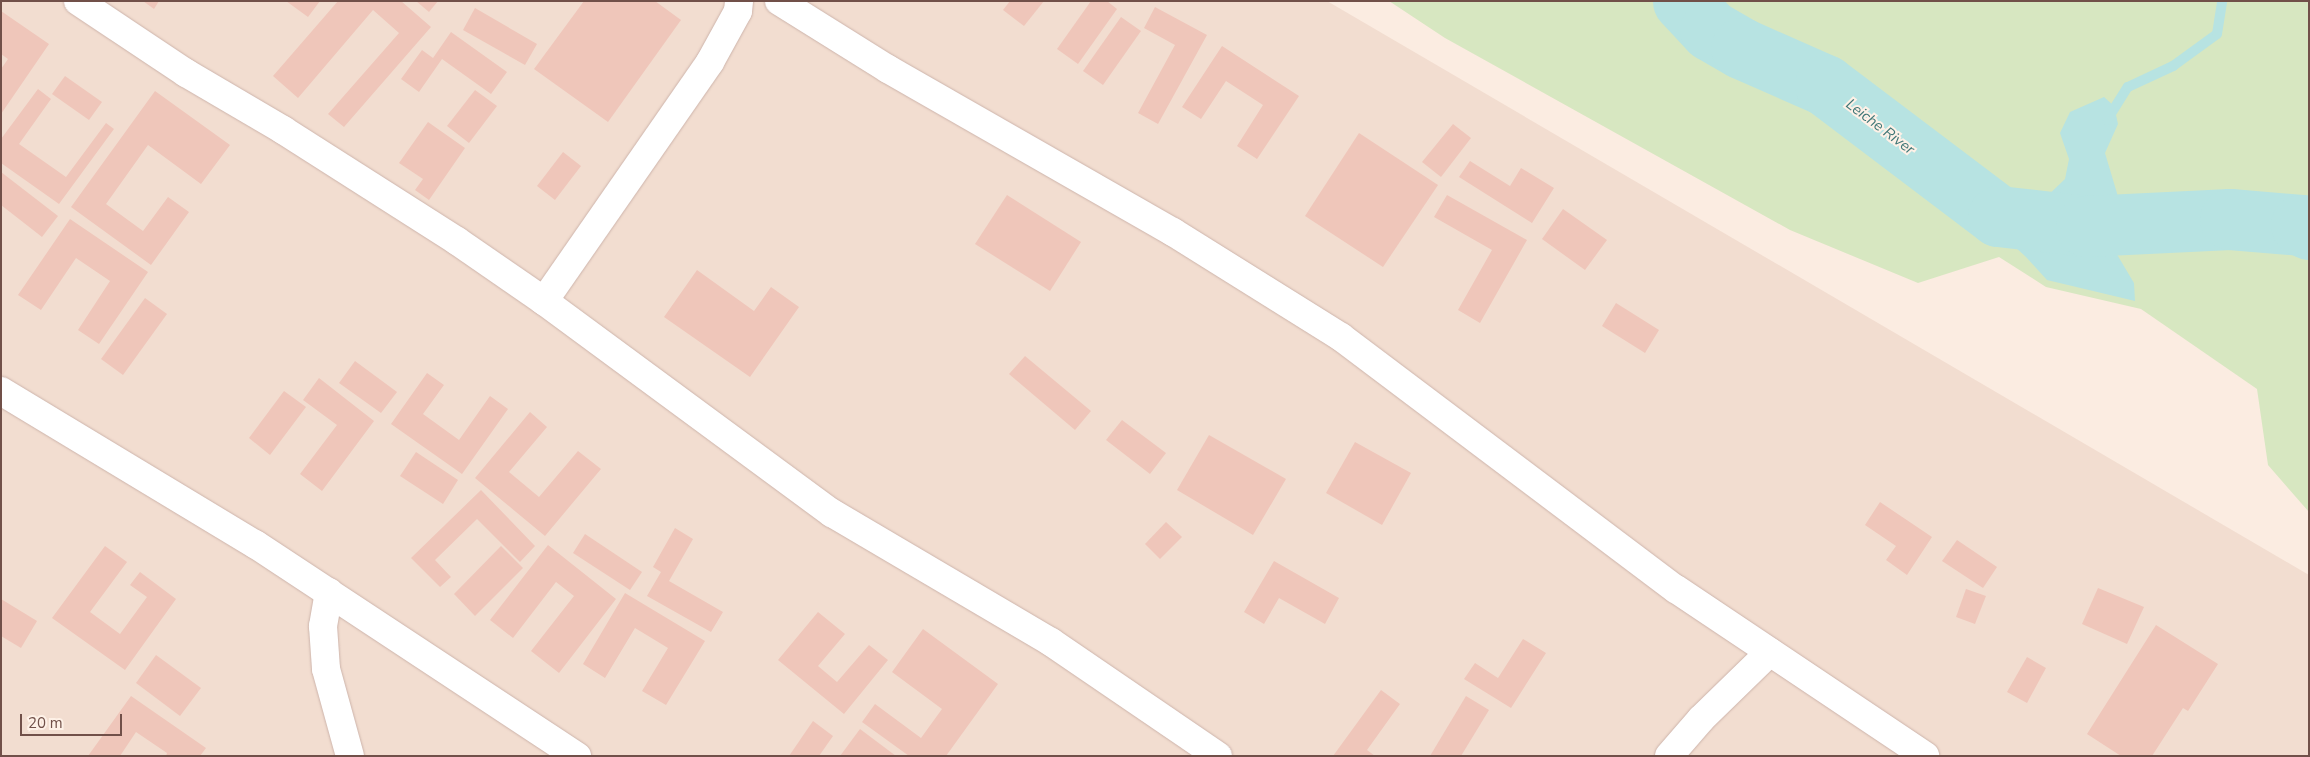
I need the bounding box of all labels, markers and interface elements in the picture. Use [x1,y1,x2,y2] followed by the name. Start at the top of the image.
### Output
[1842,95,1918,159] water label: Leiche River
[22,704,125,736] scale bar
[28,713,63,733] text: 20 m

